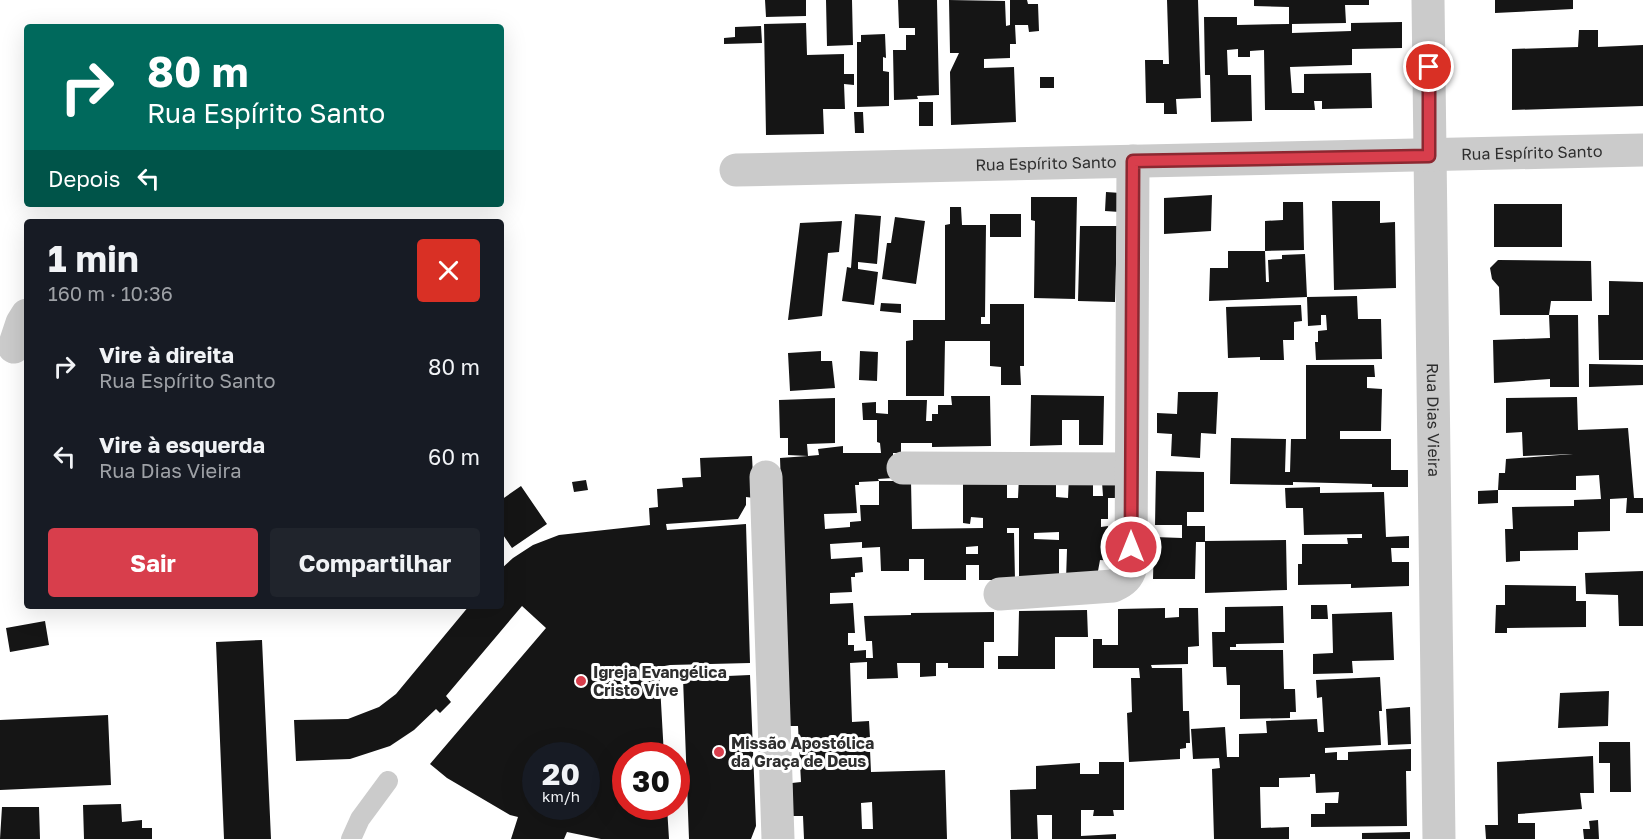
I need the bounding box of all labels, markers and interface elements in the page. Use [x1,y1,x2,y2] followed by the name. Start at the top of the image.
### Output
[1403,41,1454,92] pin
[147,46,248,96] text: 80 m
[48,48,126,126] icon: right
[1412,50,1445,83] icon: arrive
[147,97,385,129] text: Rua Espírito Santo
[1461,141,1603,164] street label: Rua Espírito Santo
[975,152,1117,175] street label: Rua Espírito Santo
[132,162,165,195] icon: left
[48,165,120,192] text: Depois
[48,237,139,280] text: 1 min
[417,239,480,302] button: close
[48,281,173,305] text: 160 m · 10:36
[99,341,234,368] text: Vire à direita
[48,350,81,383] icon: right
[428,353,480,380] text: 80 m
[1423,363,1444,477] street label: Rua Dias Vieira
[99,368,275,392] text: Rua Espírito Santo
[99,431,265,458] text: Vire à esquerda
[48,440,81,473] icon: left
[428,443,480,470] text: 60 m
[99,458,241,482] text: Rua Dias Vieira
[1099,515,1163,579] position arrow
[48,528,258,597] button: Sair
[270,528,480,597] button: Compartilhar
[593,662,727,700] place label: Igreja Evangélica Cristo Vive
[574,674,588,688] marker: Igreja Evangélica Cristo Vive
[731,733,874,771] place label: Missão Apostólica da Graça de Deus
[612,742,690,820] speed limit sign: 30
[712,745,726,759] marker: Missão Apostólica da Graça de Deus
[542,756,580,792] text: 20
[542,787,580,805] text: km/h

